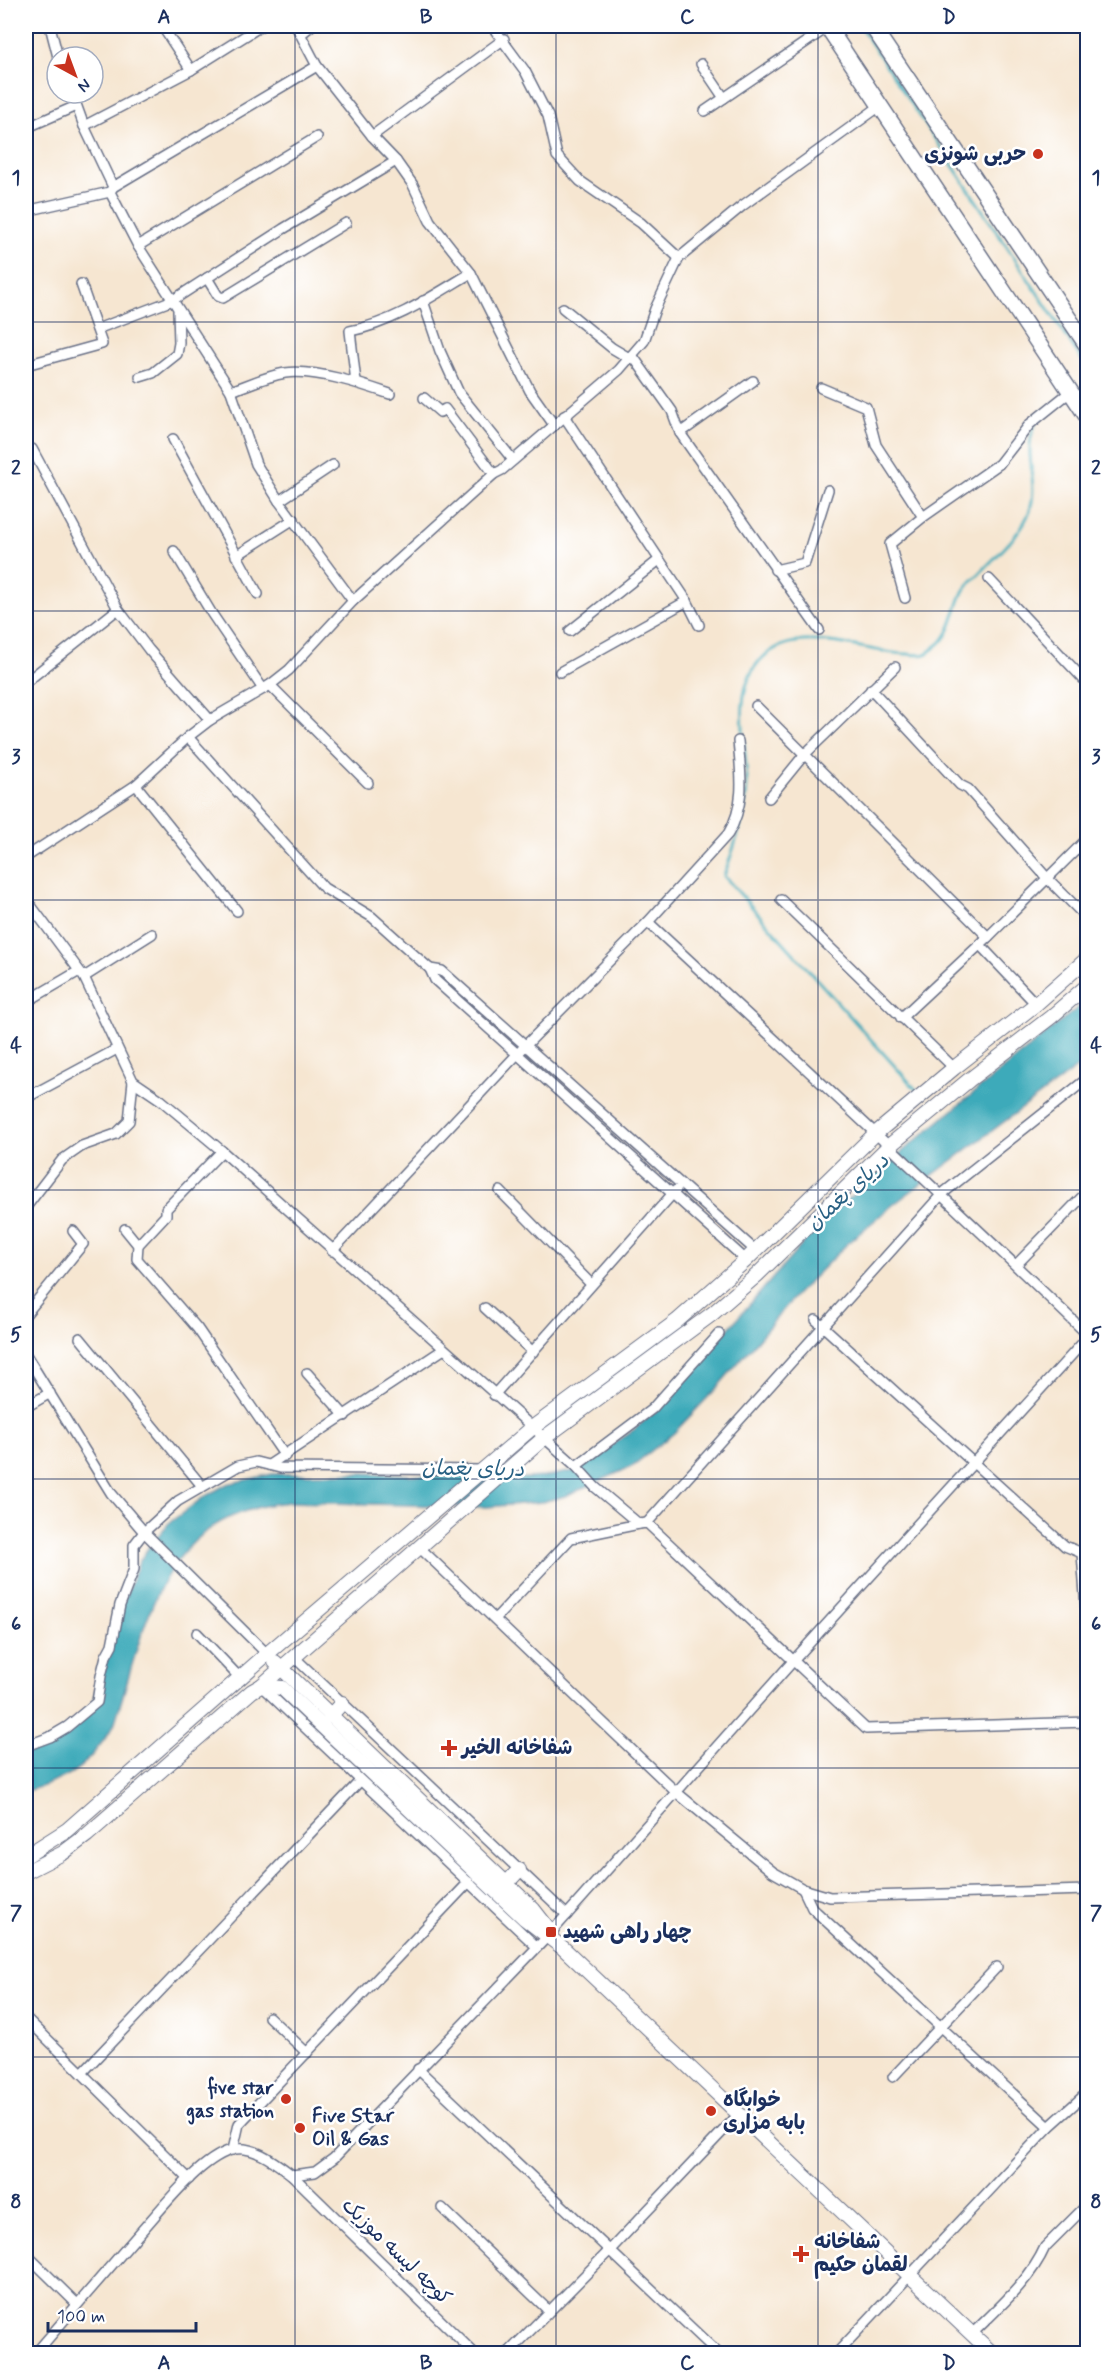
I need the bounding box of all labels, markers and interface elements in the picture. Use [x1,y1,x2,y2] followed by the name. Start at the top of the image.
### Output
[157,4,171,31] text: A
[420,4,433,31] text: B
[680,4,695,31] text: C
[942,4,956,31] text: D
[45,45,105,105] north arrow
[73,74,95,97] text: N
[924,141,1026,168] place label: حربی شونزی
[1031,147,1045,161] marker: حربی شونزی
[12,165,20,192] text: 1
[1092,165,1100,192] text: 1
[11,455,21,482] text: 2
[1091,455,1101,482] text: 2
[11,744,21,771] text: 3
[1091,744,1101,771] text: 3
[10,1033,22,1060] text: 4
[1090,1033,1102,1060] text: 4
[801,1147,895,1237] water label: دریای پغمان
[10,1322,22,1349] text: 5
[1090,1322,1102,1349] text: 5
[422,1454,524,1484] water label: دریای پغمان
[11,1611,21,1638] text: 6
[1091,1611,1101,1638] text: 6
[460,1735,572,1762] place label: شفاخانه الخیر
[440,1739,458,1757] marker: شفاخانه الخیر
[10,1900,22,1927] text: 7
[1090,1900,1102,1927] text: 7
[563,1919,692,1946] place label: چهار راهی شهید
[544,1925,558,1939] marker: چهار راهی شهید
[186,2075,275,2125] place label: five star gas station
[723,2087,805,2137] place label: خوابگاه بابه مزاری
[279,2092,293,2106] marker: five star gas station
[312,2103,395,2153] place label: Five Star Oil & Gas
[704,2104,718,2118] marker: خوابگاه بابه مزاری
[293,2121,307,2135] marker: Five Star Oil & Gas
[10,2189,22,2216] text: 8
[1090,2189,1102,2216] text: 8
[335,2193,457,2311] street label: کوچه لیسه موزیک
[814,2229,908,2279] place label: شفاخانه لقمان حکیم
[792,2245,810,2263] marker: شفاخانه لقمان حکیم
[48,2295,196,2333] scale bar
[57,2305,105,2329] text: 100 m
[157,2350,171,2377] text: A
[420,2350,433,2377] text: B
[680,2350,695,2377] text: C
[942,2350,956,2377] text: D

